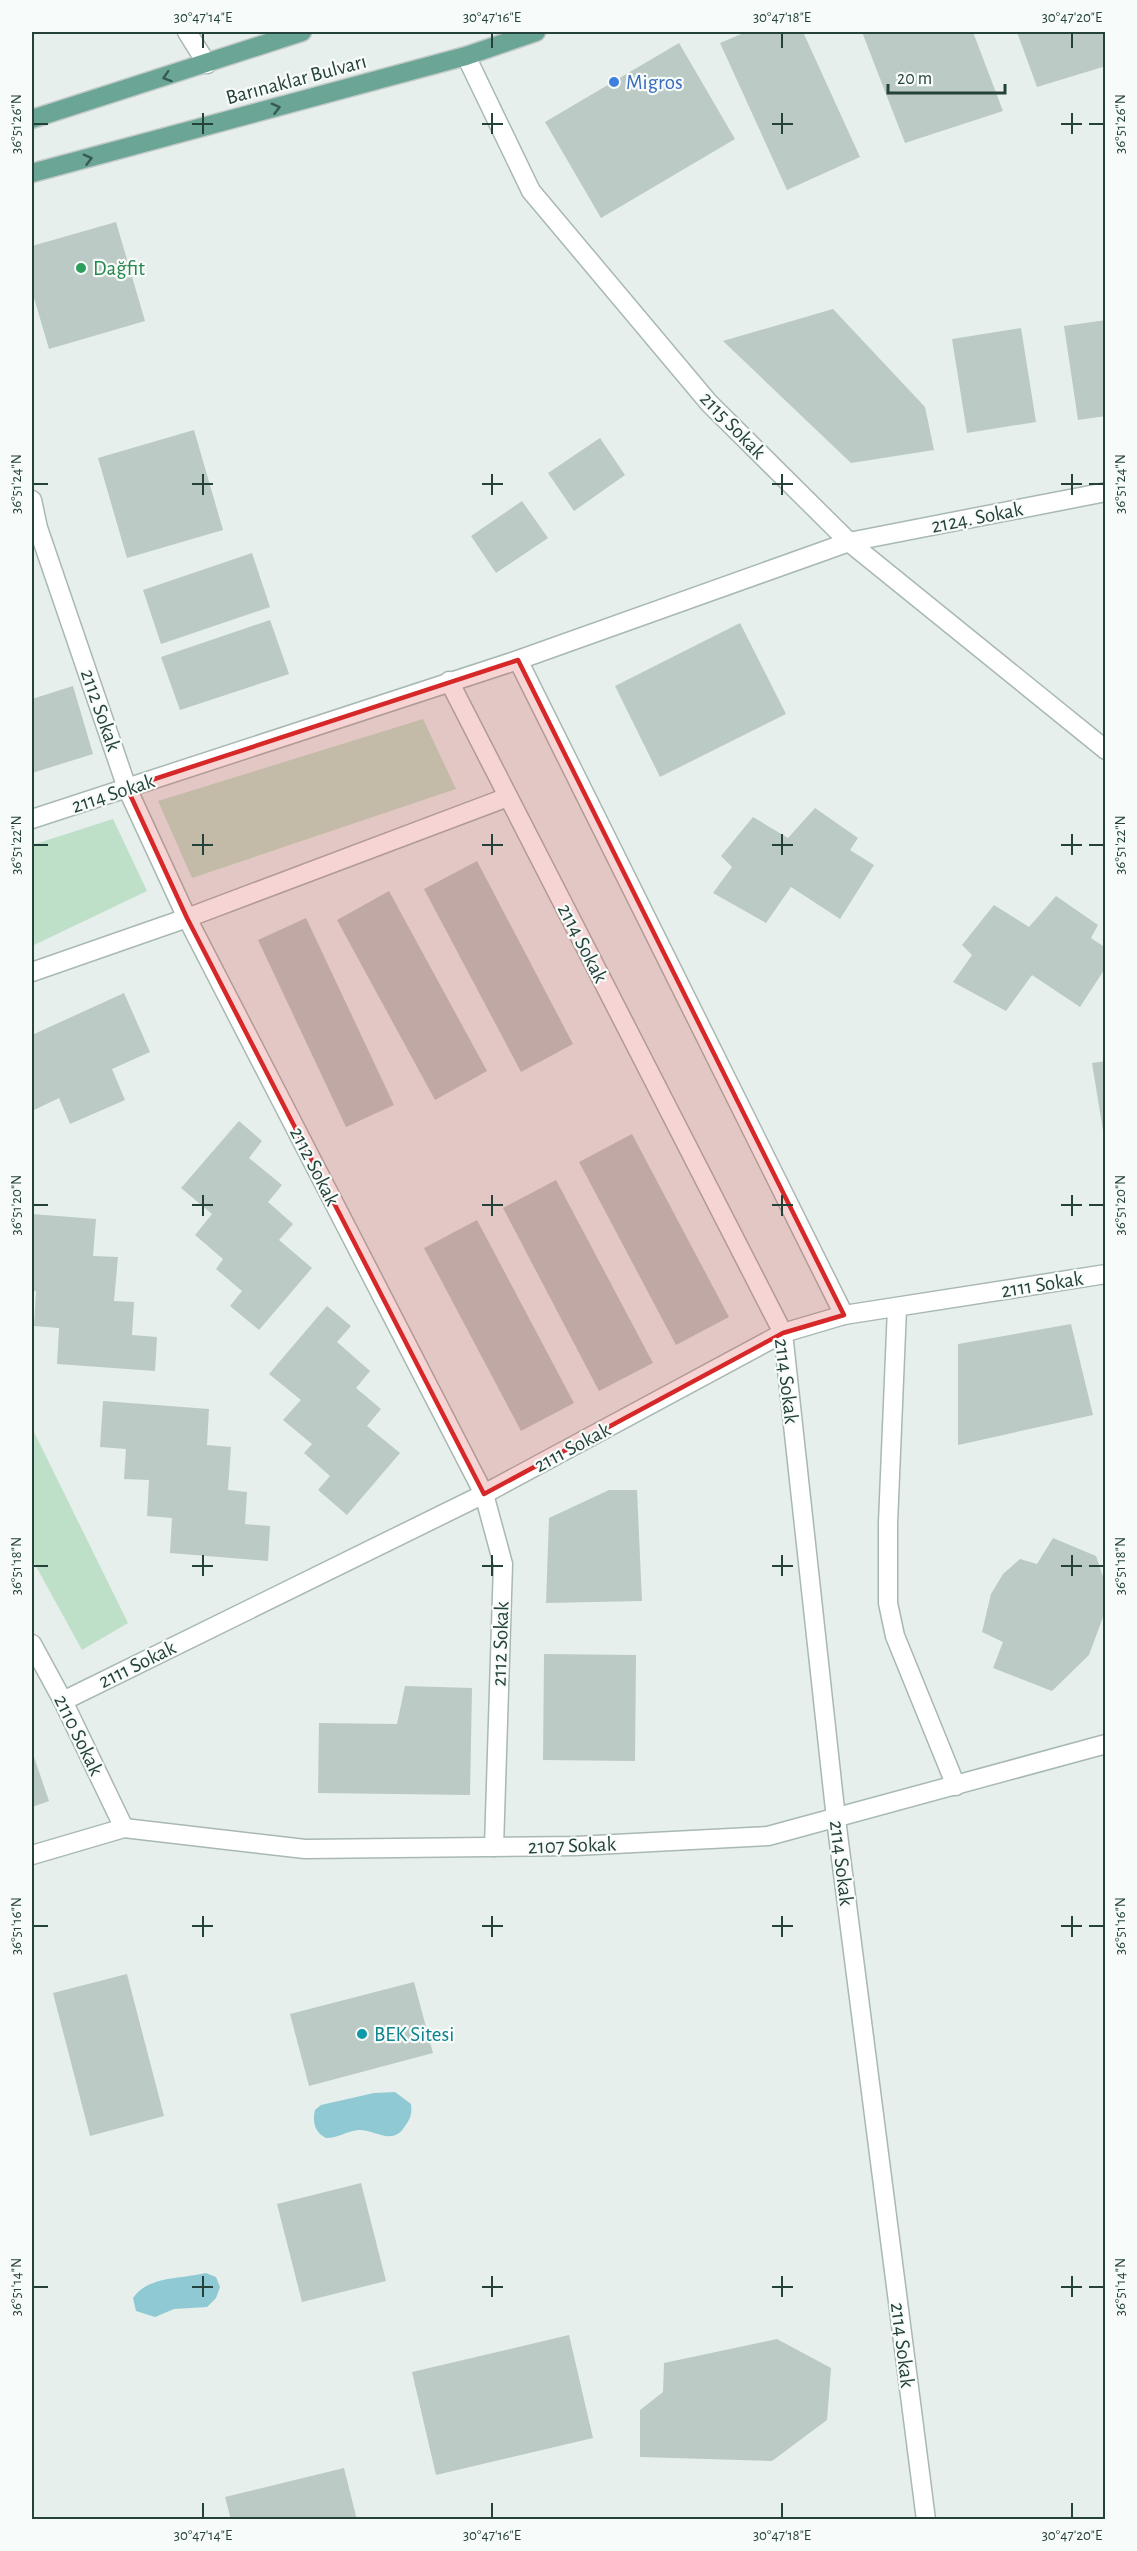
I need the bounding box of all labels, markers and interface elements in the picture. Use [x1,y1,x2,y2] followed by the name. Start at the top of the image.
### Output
[174,10,232,25] text: 30°47'14"E
[463,10,521,25] text: 30°47'16"E
[753,10,811,25] text: 30°47'18"E
[1042,10,1102,25] text: 30°47'20"E
[224,51,369,108] street label: Barınaklar Bulvarı
[888,57,1005,95] scale bar
[162,70,173,82] one-way arrow
[897,70,932,88] text: 20 m
[626,72,683,93] place label: Migros
[607,75,621,89] marker: Migros
[9,94,24,154] text: 36°51'26"N
[1113,94,1128,154] text: 36°51'26"N
[271,102,281,115] one-way arrow
[83,153,93,166] one-way arrow
[93,258,145,279] place label: Dağfit
[74,261,88,275] marker: Dağfit
[696,388,770,463] street label: 2115 Sokak
[9,454,24,514] text: 36°51'24"N
[1113,454,1128,514] text: 36°51'24"N
[929,498,1025,537] street label: 2124. Sokak
[77,666,124,754] street label: 2112 Sokak
[69,770,158,817] street label: 2114 Sokak
[9,815,24,875] text: 36°51'22"N
[1113,815,1128,875] text: 36°51'22"N
[554,900,612,987] street label: 2114 Sokak
[286,1123,343,1209] street label: 2112 Sokak
[9,1175,24,1235] text: 36°51'20"N
[1113,1175,1128,1235] text: 36°51'20"N
[999,1268,1085,1301] street label: 2111 Sokak
[771,1337,802,1425] street label: 2114 Sokak
[531,1419,614,1476] street label: 2111 Sokak
[9,1537,24,1595] text: 36°51'18"N
[1113,1537,1128,1595] text: 36°51'18"N
[489,1601,512,1687] street label: 2112 Sokak
[95,1637,179,1692] street label: 2111 Sokak
[50,1692,107,1779] street label: 2110 Sokak
[826,1819,857,1907] street label: 2114 Sokak
[528,1833,617,1858] street label: 2107 Sokak
[9,1897,24,1955] text: 36°51'16"N
[1113,1897,1128,1955] text: 36°51'16"N
[374,2024,454,2045] place label: BEK Sitesi
[355,2027,369,2041] marker: BEK Sitesi
[9,2258,24,2316] text: 36°51'14"N
[1113,2258,1128,2316] text: 36°51'14"N
[887,2301,918,2389] street label: 2114 Sokak
[174,2528,232,2543] text: 30°47'14"E
[463,2528,521,2543] text: 30°47'16"E
[753,2528,811,2543] text: 30°47'18"E
[1042,2528,1102,2543] text: 30°47'20"E

